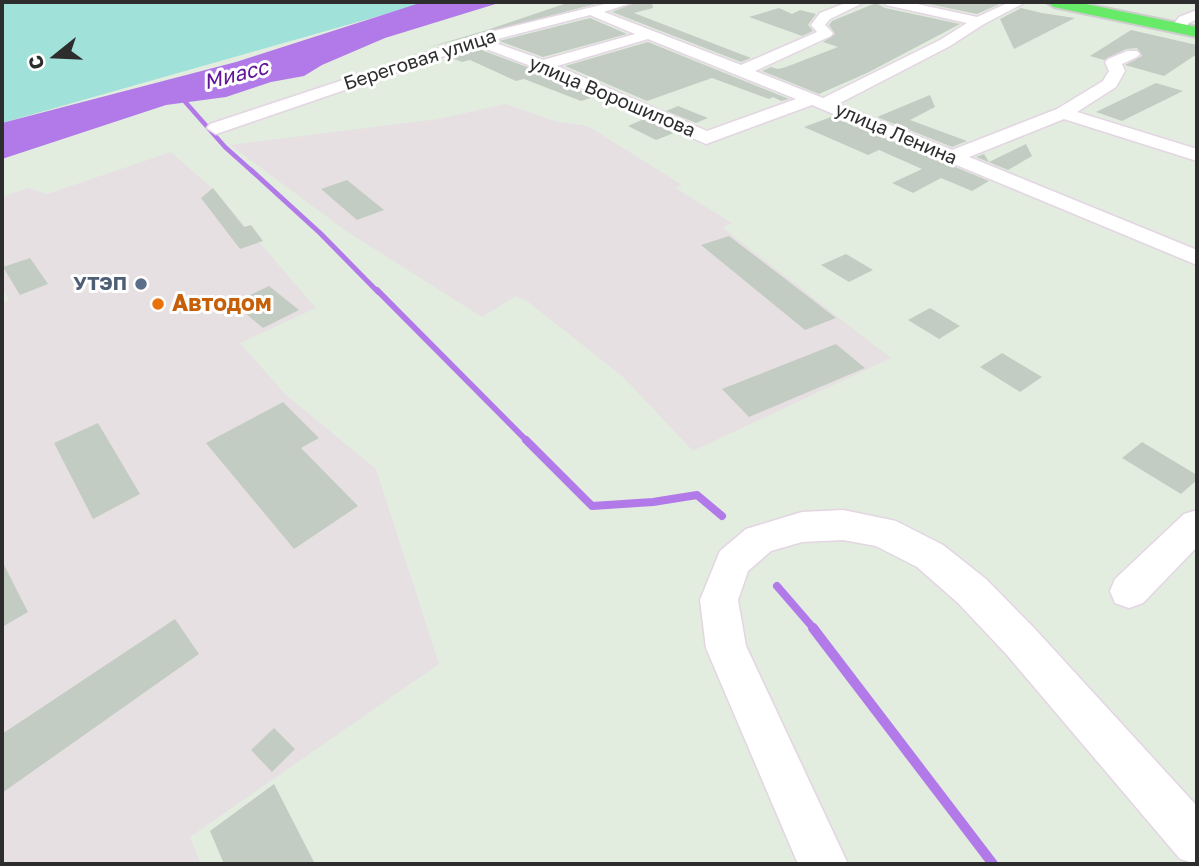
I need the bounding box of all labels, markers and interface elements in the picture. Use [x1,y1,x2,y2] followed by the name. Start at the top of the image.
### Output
[21,21,91,91] north arrow
[341,25,499,95] street label: Береговая улица
[525,52,699,142] street label: улица Ворошилова
[23,53,49,73] text: С
[201,55,271,95] water label: Миасс
[831,98,961,170] street label: улица Ленина
[73,273,127,295] place label: УТЭП
[133,276,149,292] marker: УТЭП
[172,290,271,318] place label: Автодом
[150,296,166,312] marker: Автодом

